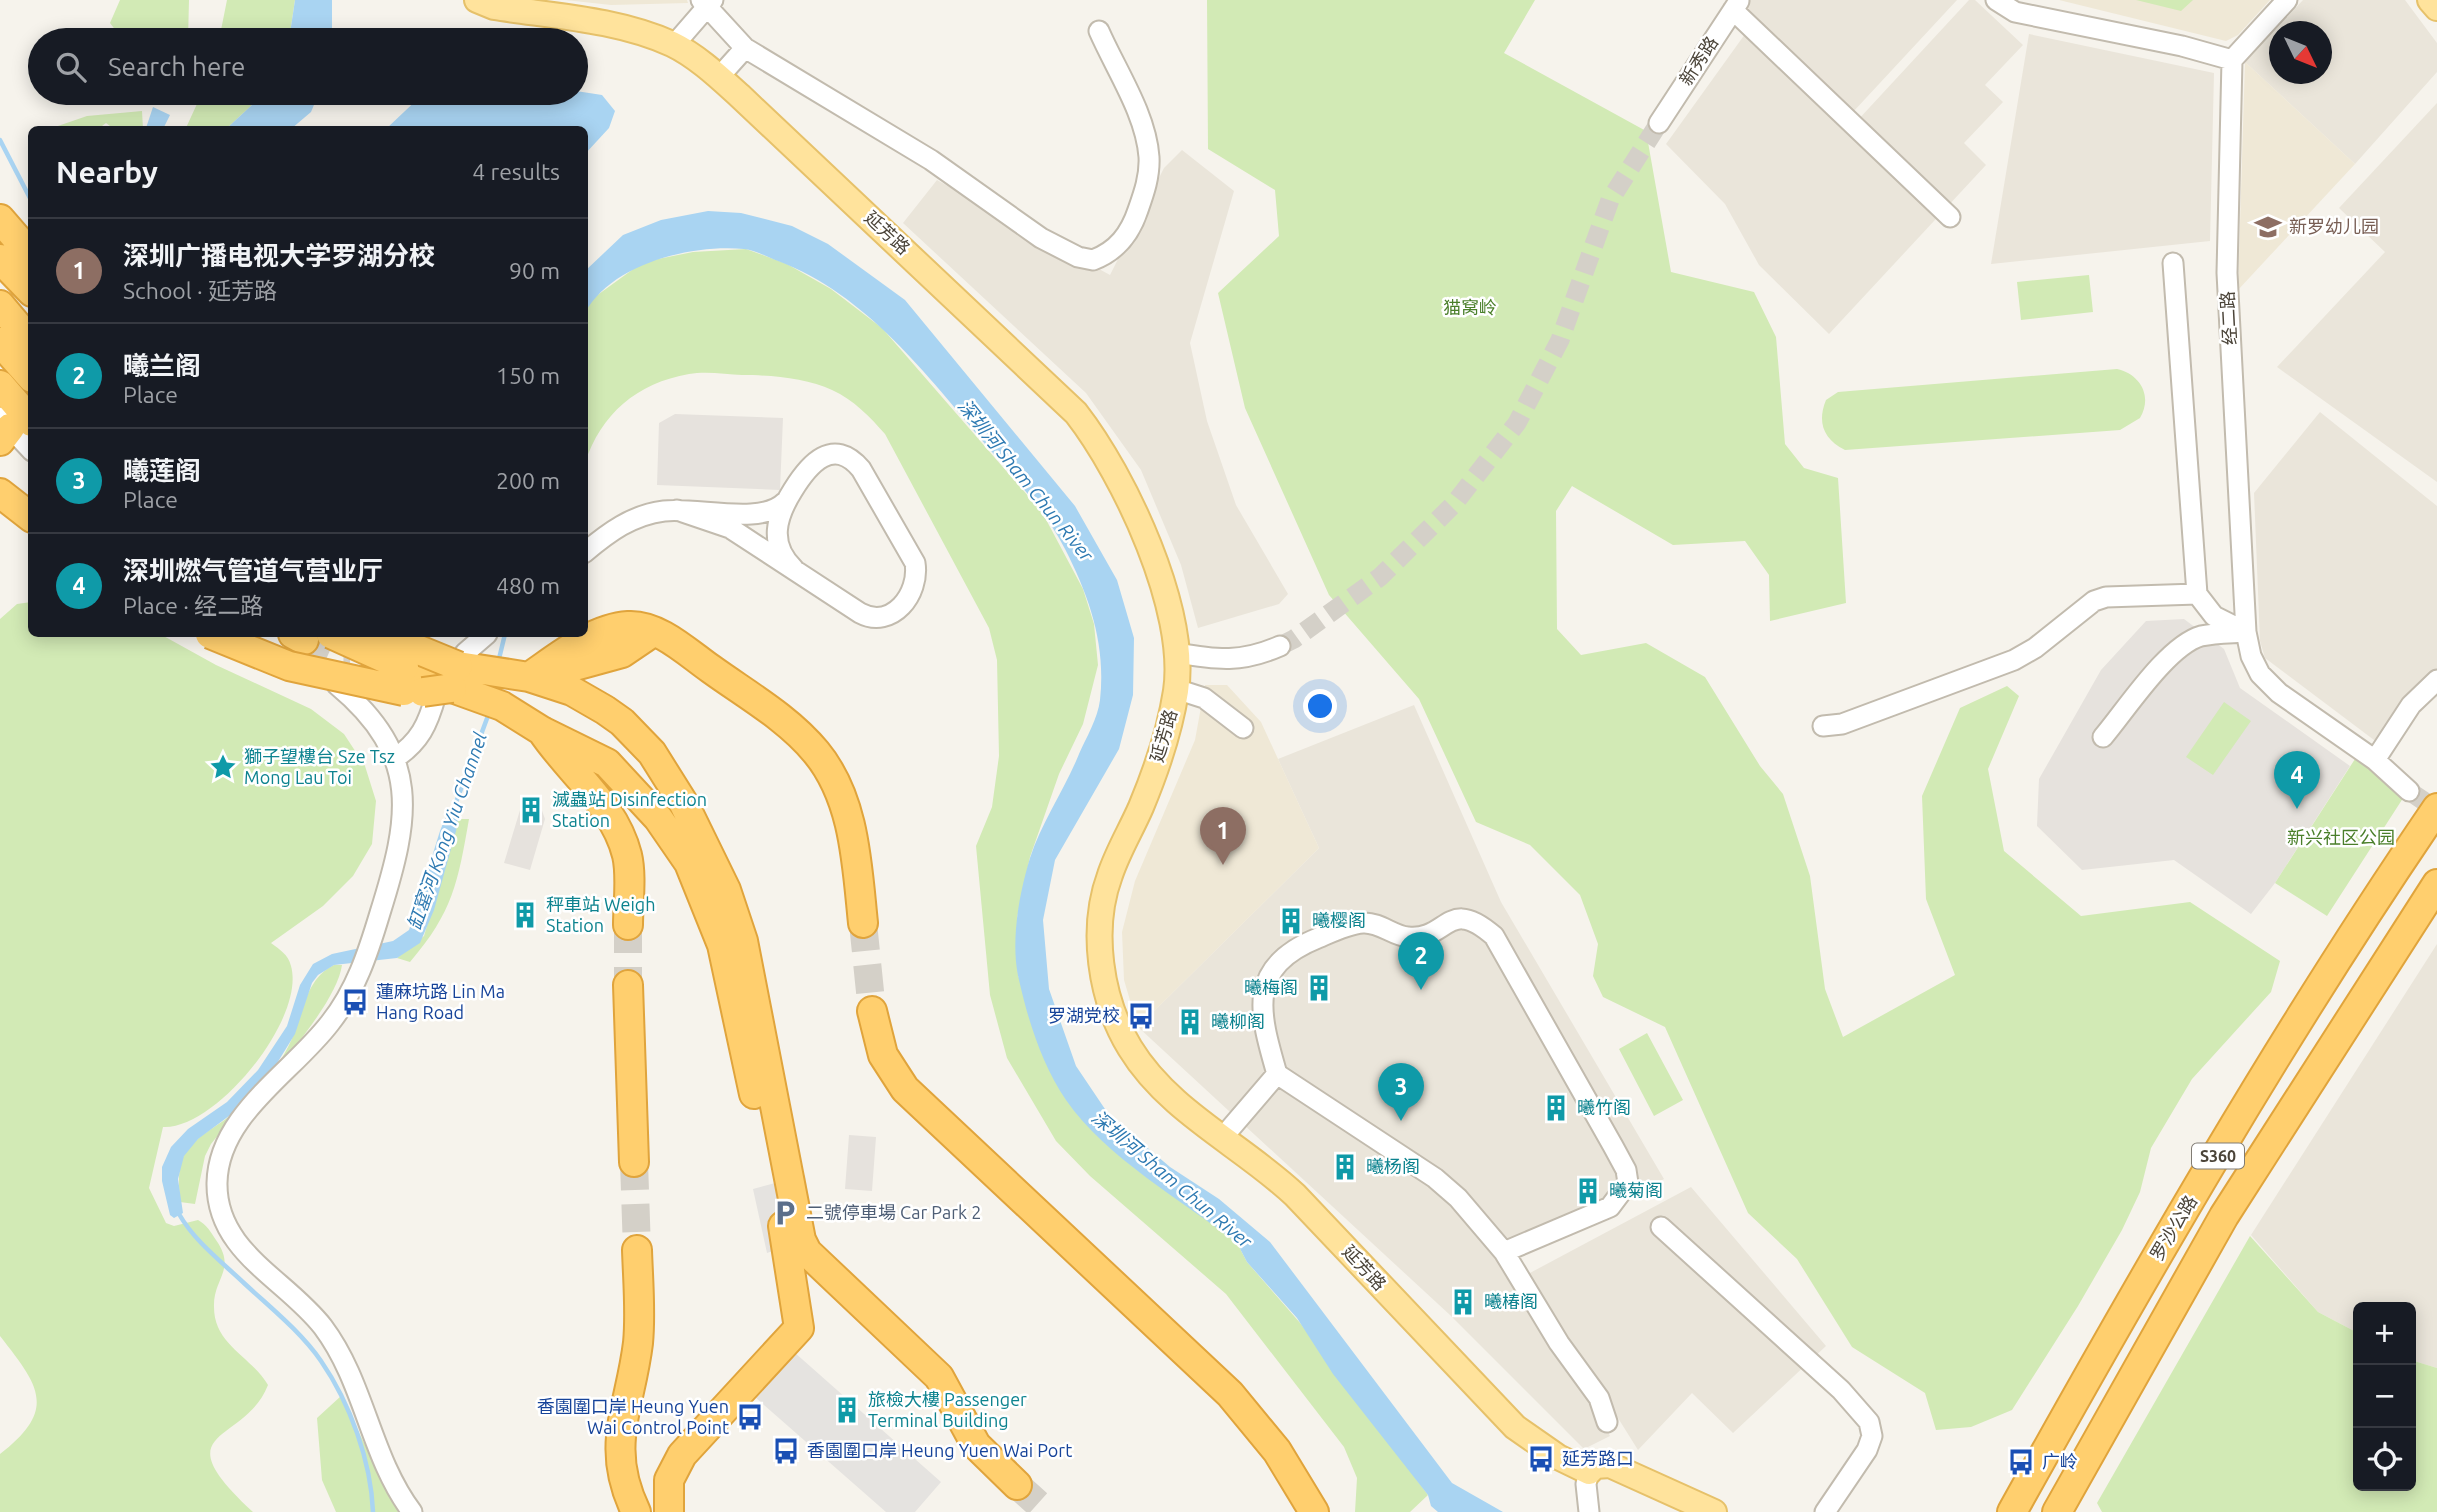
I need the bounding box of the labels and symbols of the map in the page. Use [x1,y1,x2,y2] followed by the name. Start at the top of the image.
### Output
[2269,21,2332,84] north arrow
[1675,32,1721,89] street label: 新秀路
[861,207,914,258] street label: 延芳路
[2253,212,2283,242] school or university icon: 新罗幼儿园
[2289,216,2379,236] place label: 新罗幼儿园
[2217,291,2239,346] street label: 经二路
[1443,297,1497,317] park label: 猫窝岭
[954,395,1099,566] water label: 深圳河 Sham Chun River
[1303,689,1337,723] your location
[1146,707,1180,764] street label: 延芳路
[403,729,491,933] water label: 缸窰河 Kong Yiu Channel
[244,746,395,787] place label: 獅子望樓台 Sze Tsz Mong Lau Toi
[2274,751,2320,809] pin: 4
[208,752,238,782] place icon: 獅子望樓台 Sze Tsz Mong Lau Toi
[552,789,707,830] place label: 滅蟲站 Disinfection Station
[516,795,546,825] building icon: 滅蟲站 Disinfection Station
[1200,807,1246,865] pin: 1
[2287,827,2395,847] park label: 新兴社区公园
[546,894,655,935] place label: 秤車站 Weigh Station
[510,900,540,930] building icon: 秤車站 Weigh Station
[1276,906,1306,936] building icon: 曦樱阁
[1312,910,1366,930] place label: 曦樱阁
[1398,932,1444,990] pin: 2
[1304,973,1334,1003] building icon: 曦梅阁
[1244,977,1298,997] place label: 曦梅阁
[376,981,505,1022] place label: 蓮麻坑路 Lin Ma Hang Road
[340,987,370,1017] bus stop icon: 蓮麻坑路 Lin Ma Hang Road
[1126,1001,1156,1031] bus stop icon: 罗湖党校
[1048,1005,1120,1025] place label: 罗湖党校
[1175,1007,1205,1037] building icon: 曦柳阁
[1211,1011,1265,1031] place label: 曦柳阁
[1378,1063,1424,1121] pin: 3
[1541,1093,1571,1123] building icon: 曦竹阁
[1577,1097,1631,1117] place label: 曦竹阁
[1088,1106,1257,1253] water label: 深圳河 Sham Chun River
[2192,1144,2244,1168] road number: S360
[1330,1152,1360,1182] building icon: 曦杨阁
[1366,1156,1420,1176] place label: 曦杨阁
[1573,1176,1603,1206] building icon: 曦菊阁
[1609,1180,1663,1200] place label: 曦菊阁
[2146,1191,2200,1263] street label: 罗沙公路
[770,1198,800,1228] parking icon: 二號停車場 Car Park 2
[806,1202,981,1222] place label: 二號停車場 Car Park 2
[1339,1241,1390,1294] street label: 延芳路
[1448,1287,1478,1317] building icon: 曦椿阁
[1484,1291,1538,1311] place label: 曦椿阁
[868,1389,1027,1430] place label: 旅檢大樓 Passenger Terminal Building
[832,1395,862,1425] building icon: 旅檢大樓 Passenger Terminal Building
[537,1396,729,1437] place label: 香園圍口岸 Heung Yuen Wai Control Point
[735,1402,765,1432] bus stop icon: 香園圍口岸 Heung Yuen Wai Control Point
[771,1436,801,1466] bus stop icon: 香園圍口岸 Heung Yuen Wai Port
[807,1440,1072,1460] place label: 香園圍口岸 Heung Yuen Wai Port
[1526,1444,1556,1474] bus stop icon: 延芳路口
[2006,1447,2036,1477] bus stop icon: 广岭
[1562,1448,1634,1468] place label: 延芳路口
[2042,1451,2078,1471] place label: 广岭

